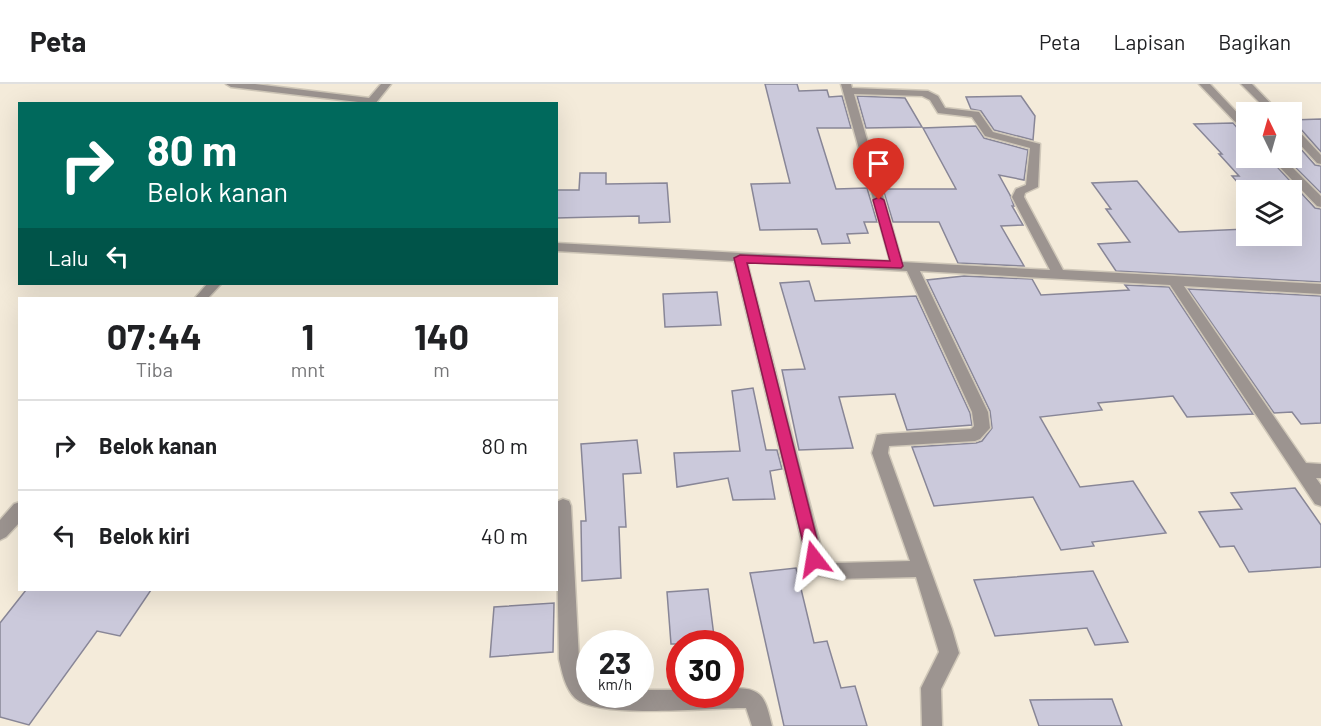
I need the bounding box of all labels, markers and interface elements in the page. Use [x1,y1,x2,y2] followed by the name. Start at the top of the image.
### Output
[30,24,86,58] text: Peta
[1039,29,1080,54] text: Peta
[1113,29,1185,54] text: Lapisan
[1218,29,1291,54] text: Bagikan
[1236,102,1302,168] north arrow
[1236,102,1302,246] map controls
[147,124,237,174] text: 80 m
[48,126,126,204] icon: right
[853,138,904,200] pin
[862,147,895,180] icon: arrive
[147,175,288,207] text: Belok kanan
[1236,180,1302,246] button: layers
[101,240,134,273] icon: left
[48,244,89,270] text: Lalu
[107,314,202,357] text: 07:44
[302,314,314,357] text: 1
[414,314,469,357] text: 140
[136,357,173,381] text: Tiba
[291,357,325,381] text: mnt
[433,357,450,381] text: m
[48,429,81,462] icon: right
[99,432,217,458] text: Belok kanan
[482,432,528,458] text: 80 m
[48,519,81,552] icon: left
[99,522,190,548] text: Belok kiri
[481,522,528,548] text: 40 m
[782,527,846,591] position arrow
[666,630,744,708] speed limit sign: 30
[599,644,631,680] text: 23
[598,675,632,693] text: km/h

